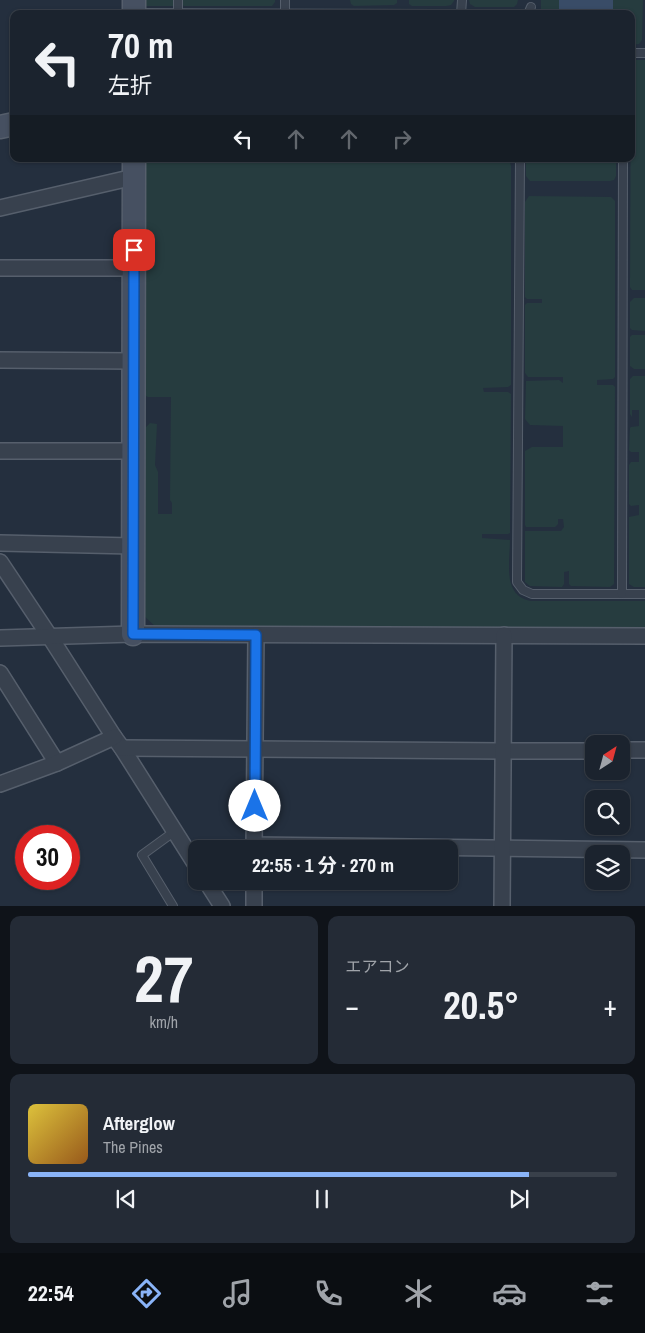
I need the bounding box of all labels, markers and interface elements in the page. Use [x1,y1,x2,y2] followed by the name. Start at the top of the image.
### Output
[108,22,173,69] text: 70 m
[25,30,90,95] icon: left
[108,70,152,100] text: 左折
[229,125,257,153] icon: left
[282,125,310,153] icon: ahead
[335,125,363,153] icon: ahead
[388,125,416,153] icon: right
[113,229,155,271] pin
[120,236,148,264] icon: arrive
[585,735,630,780] north arrow
[585,735,630,890] map controls
[228,779,280,831] position arrow
[585,790,630,835] button: search
[15,825,80,890] speed limit sign: 30
[585,845,630,890] button: layers
[252,852,394,878] text: 22:55 · 1 分 · 270 m
[134,935,193,1022] text: 27
[346,955,410,977] text: エアコン
[443,980,519,1031] text: 20.5°
[346,987,359,1025] text: −
[604,987,617,1025] text: +
[150,1011,178,1033] text: km/h
[103,1110,175,1136] text: Afterglow
[103,1136,163,1158] text: The Pines
[112,1185,140,1213] icon: previous
[308,1185,336,1213] icon: pause
[505,1185,533,1213] icon: next
[129,1276,164,1311] icon: directions
[220,1276,255,1311] icon: music
[311,1276,346,1311] icon: phone
[401,1276,436,1311] icon: climate
[492,1276,527,1311] icon: car
[582,1276,617,1311] icon: filters
[28,1278,74,1308] text: 22:54

